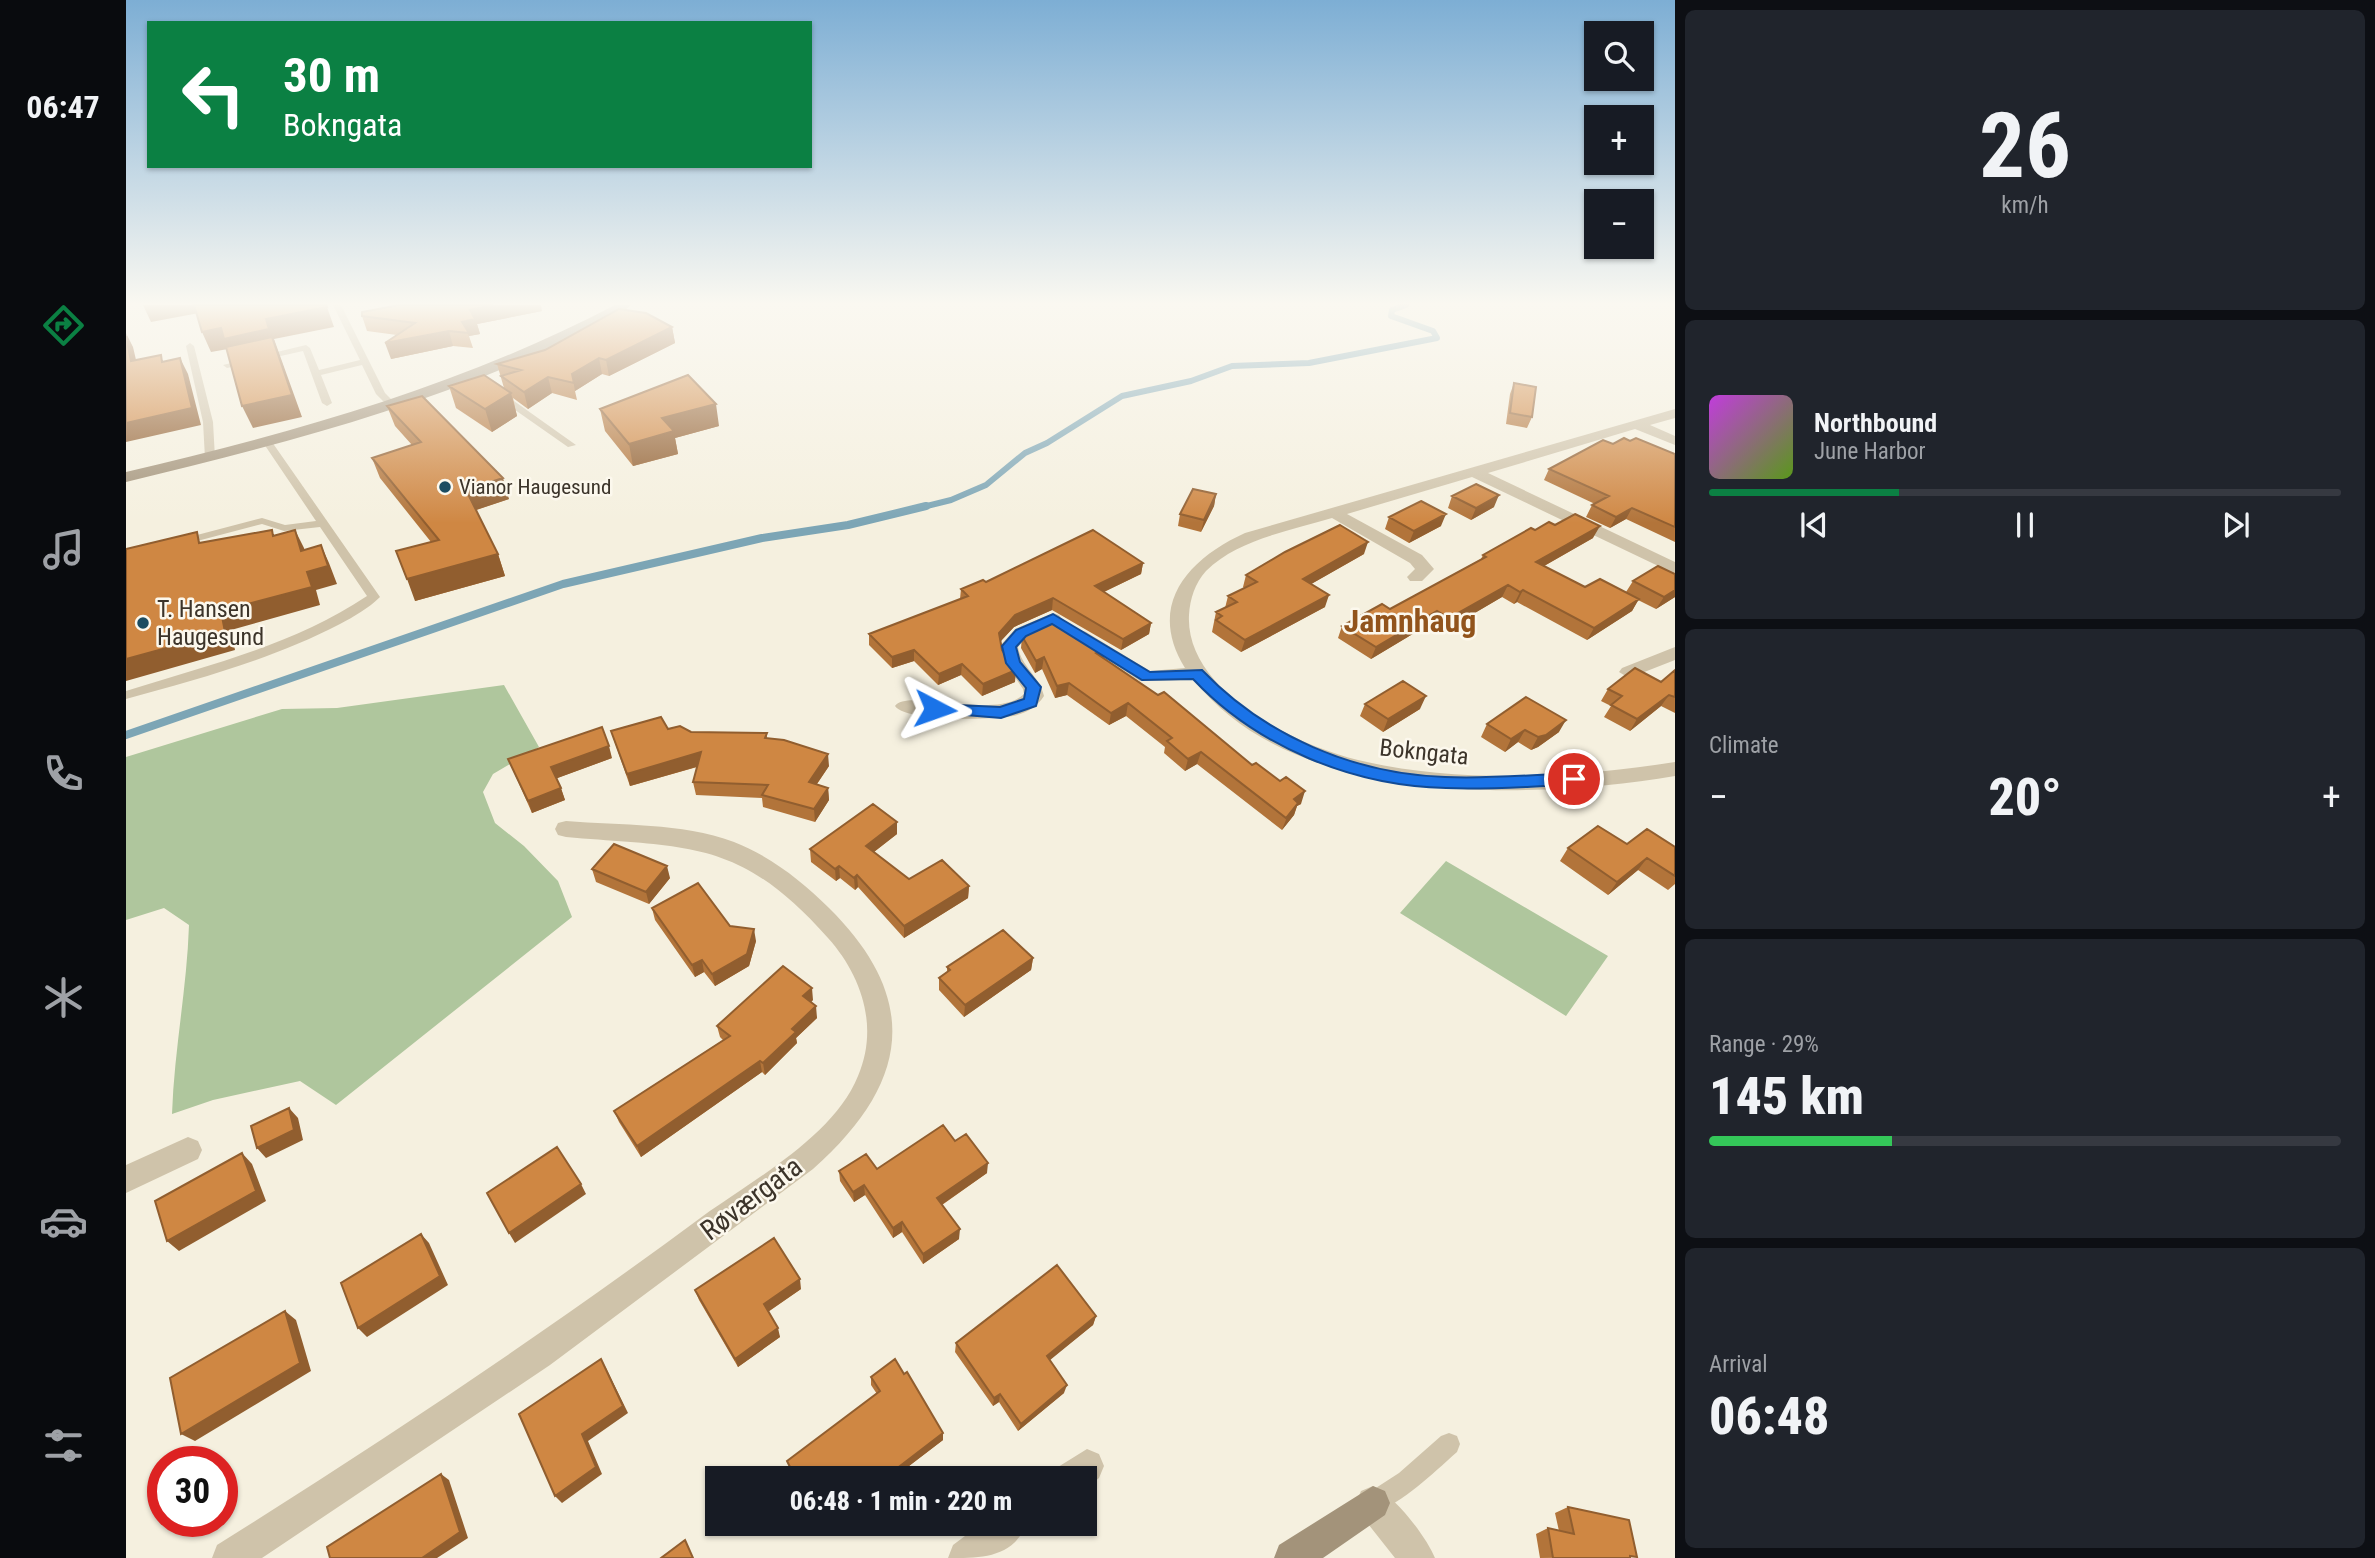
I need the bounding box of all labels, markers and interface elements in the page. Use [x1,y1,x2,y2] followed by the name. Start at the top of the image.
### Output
[1584,21,1654,259] map controls
[1584,21,1654,91] button: search
[283,47,380,104] text: 30 m
[168,49,259,140] icon: left
[26,88,100,126] text: 06:47
[1979,93,2071,199] text: 26
[1584,105,1654,175] button: +
[283,106,402,144] text: Bokngata
[1584,189,1654,259] button: −
[2001,192,2049,219] text: km/h
[39,301,88,350] icon: directions
[1814,408,1937,438] text: Northbound
[1814,438,1926,465] text: June Harbor
[459,475,611,499] place label: Vianor Haugesund
[437,479,453,495] marker: Vianor Haugesund
[1795,506,1833,544] icon: previous
[2006,506,2044,544] icon: pause
[2217,506,2255,544] icon: next
[39,525,88,574] icon: music
[157,595,264,651] place label: T. Hansen Haugesund
[1344,602,1476,640] district label: Jamnhaug
[135,615,151,631] marker: T. Hansen Haugesund
[898,672,972,746] position arrow
[1709,732,1779,759] text: Climate
[1378,733,1470,771] street label: Bokngata
[39,749,88,798] icon: phone
[1544,749,1604,809] pin
[1555,760,1593,798] icon: arrive
[1988,767,2062,828] text: 20°
[1709,775,1728,819] text: −
[2322,775,2341,819] text: +
[39,973,88,1022] icon: climate
[1709,1031,1819,1058] text: Range · 29%
[1709,1066,1864,1127] text: 145 km
[694,1150,809,1247] street label: Røværgata
[39,1197,88,1246] icon: car
[1709,1351,1768,1378] text: Arrival
[1709,1386,1829,1447] text: 06:48
[39,1421,88,1470] icon: filters
[147,1446,238,1537] speed limit sign: 30
[790,1486,1012,1516] text: 06:48 · 1 min · 220 m

